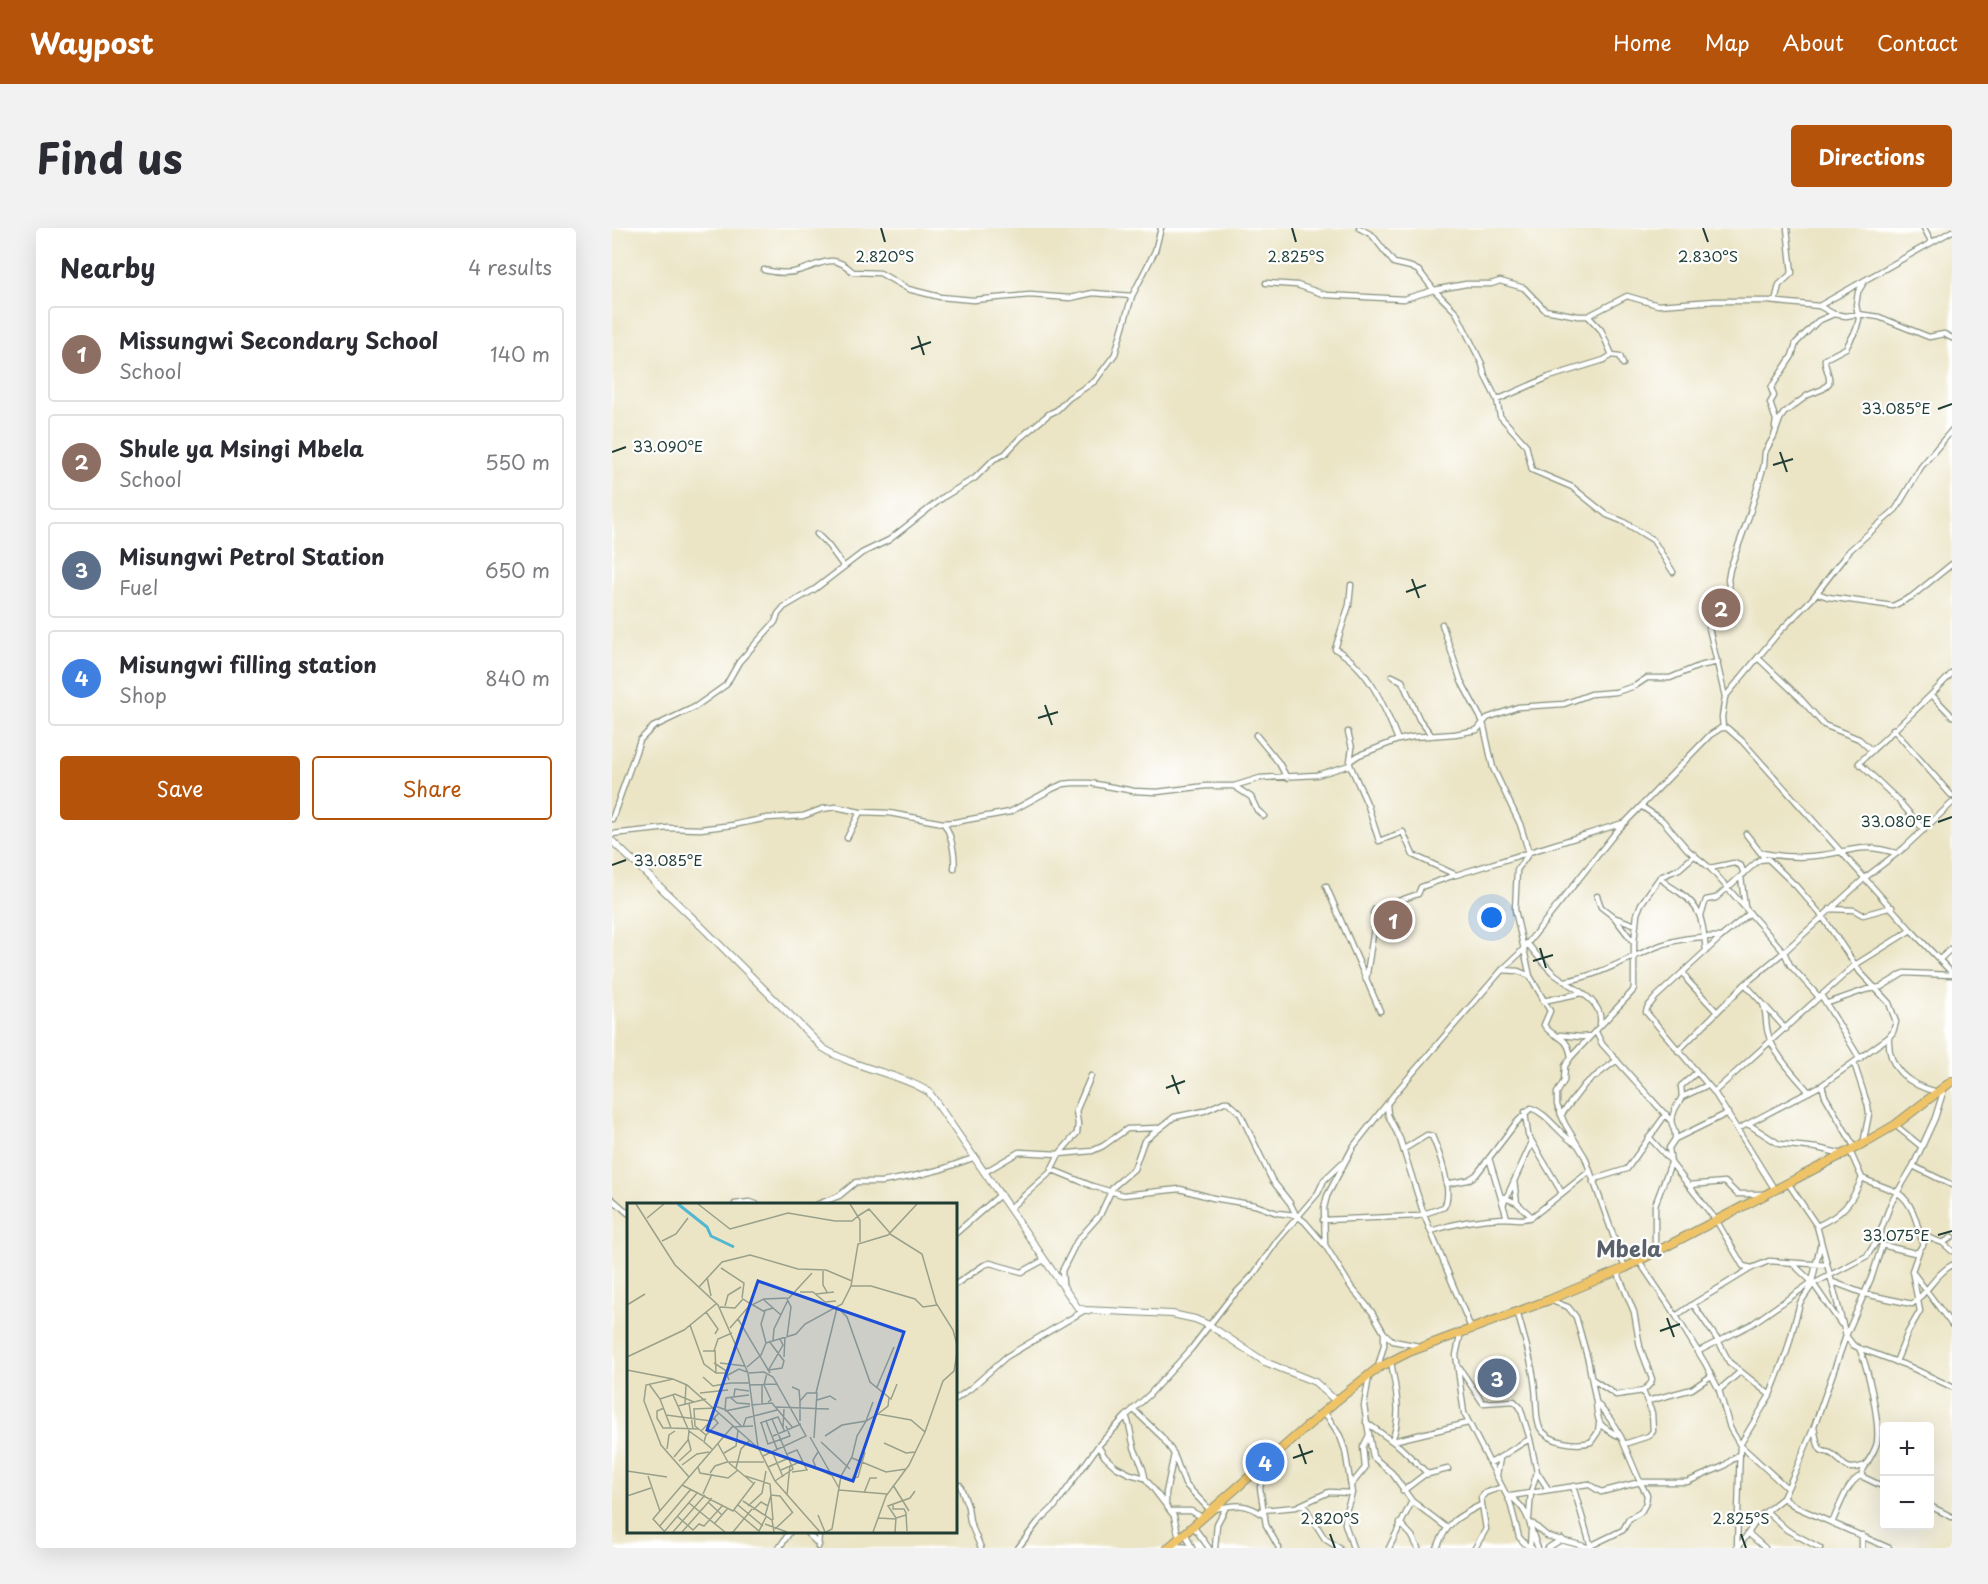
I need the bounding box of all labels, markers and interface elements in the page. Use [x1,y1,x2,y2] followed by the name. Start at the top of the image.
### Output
[30,21,154,64] text: Waypost
[1613,26,1672,58] text: Home
[1705,26,1750,58] text: Map
[1783,26,1844,58] text: About
[1877,26,1958,58] text: Contact
[36,125,183,188] text: Find us
[1791,125,1952,187] button: Directions
[856,244,914,267] text: 2.820°S
[1267,244,1325,267] text: 2.825°S
[1678,244,1738,267] text: 2.830°S
[60,248,155,287] text: Nearby
[468,252,552,282] text: 4 results
[119,323,438,356] text: Missungwi Secondary School
[77,339,86,369] text: 1
[490,339,550,369] text: 140 m
[119,356,182,386] text: School
[1861,396,1931,419] text: 33.085°E
[119,431,364,464] text: Shule ya Msingi Mbela
[633,434,703,457] text: 33.090°E
[74,447,89,477] text: 2
[485,447,550,477] text: 550 m
[119,464,182,494] text: School
[119,539,385,572] text: Misungwi Petrol Station
[75,555,88,585] text: 3
[485,555,550,585] text: 650 m
[119,572,158,602] text: Fuel
[1702,586,1740,631] pin: 2
[119,647,377,680] text: Misungwi filling station
[75,663,88,693] text: 4
[485,663,550,693] text: 840 m
[119,680,167,710] text: Shop
[60,756,300,820] button: Save
[312,756,552,820] button: Share
[1860,809,1932,832] text: 33.080°E
[633,848,703,871] text: 33.085°E
[1374,898,1412,942] pin: 1
[1477,903,1506,932] your location
[627,1203,957,1533] inset map
[1862,1223,1930,1246] text: 33.075°E
[1596,1231,1662,1264] district label: Mbela
[1478,1356,1516,1400] pin: 3
[1880,1422,1934,1530] map controls
[1880,1422,1934,1476] button: +
[1246,1440,1284,1484] pin: 4
[1880,1476,1934,1530] button: −
[1301,1506,1359,1529] text: 2.820°S
[1712,1506,1770,1529] text: 2.825°S

